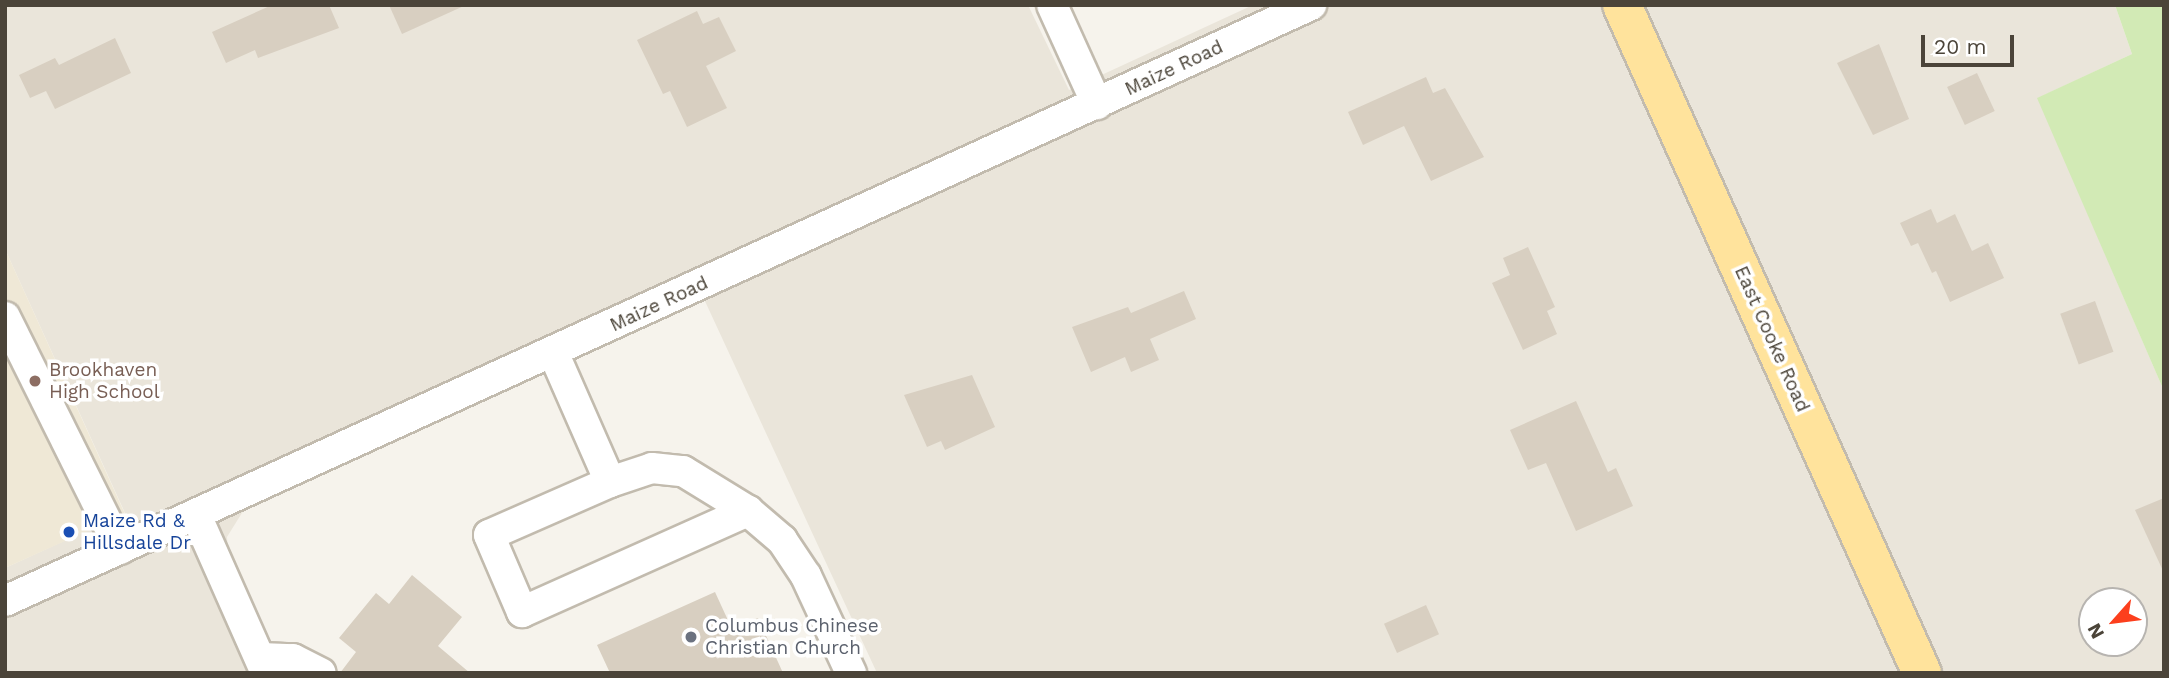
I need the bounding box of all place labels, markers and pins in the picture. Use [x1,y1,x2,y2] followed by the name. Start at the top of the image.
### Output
[49,359,160,403] place label: Brookhaven High School
[27,373,43,389] marker: Brookhaven High School
[83,510,191,554] place label: Maize Rd & Hillsdale Dr
[61,524,77,540] marker: Maize Rd & Hillsdale Dr
[705,615,879,659] place label: Columbus Chinese Christian Church
[683,629,699,645] marker: Columbus Chinese Christian Church

